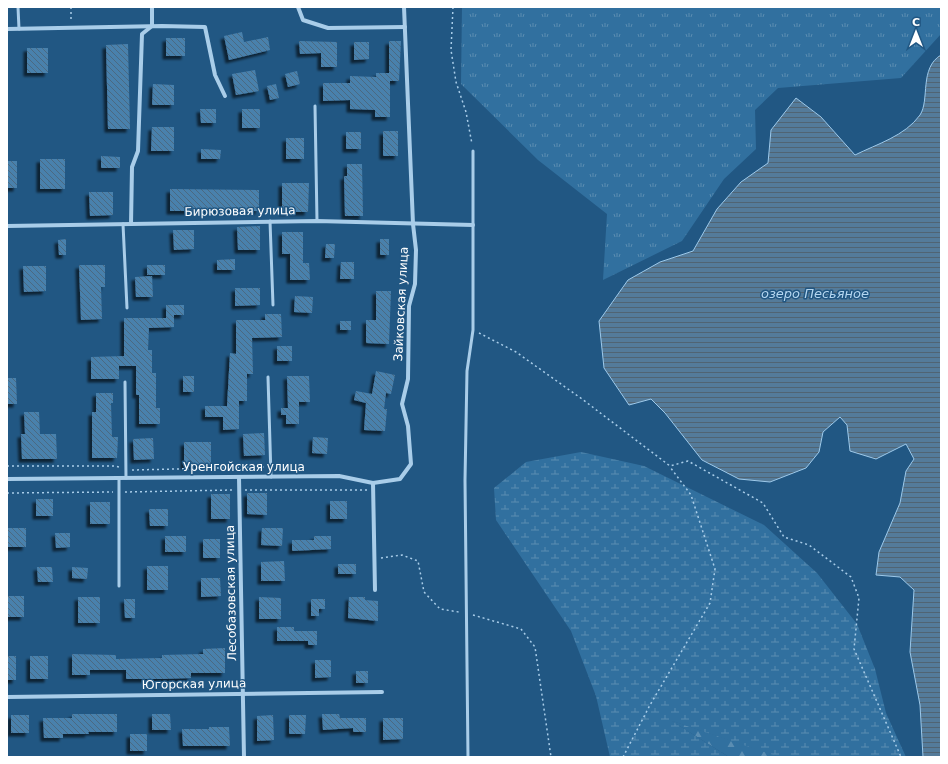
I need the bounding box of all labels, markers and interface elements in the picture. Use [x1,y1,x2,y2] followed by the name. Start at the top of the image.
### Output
[896,12,936,52] north arrow
[912,16,920,29] text: С
[184,203,296,219] street label: Бирюзовая улица
[391,246,411,362] street label: Зайковская улица
[761,286,869,301] water label: озеро Песьяное
[183,460,305,474] street label: Уренгойская улица
[223,525,239,661] street label: Лесобазовская улица
[142,676,246,692] street label: Югорская улица

